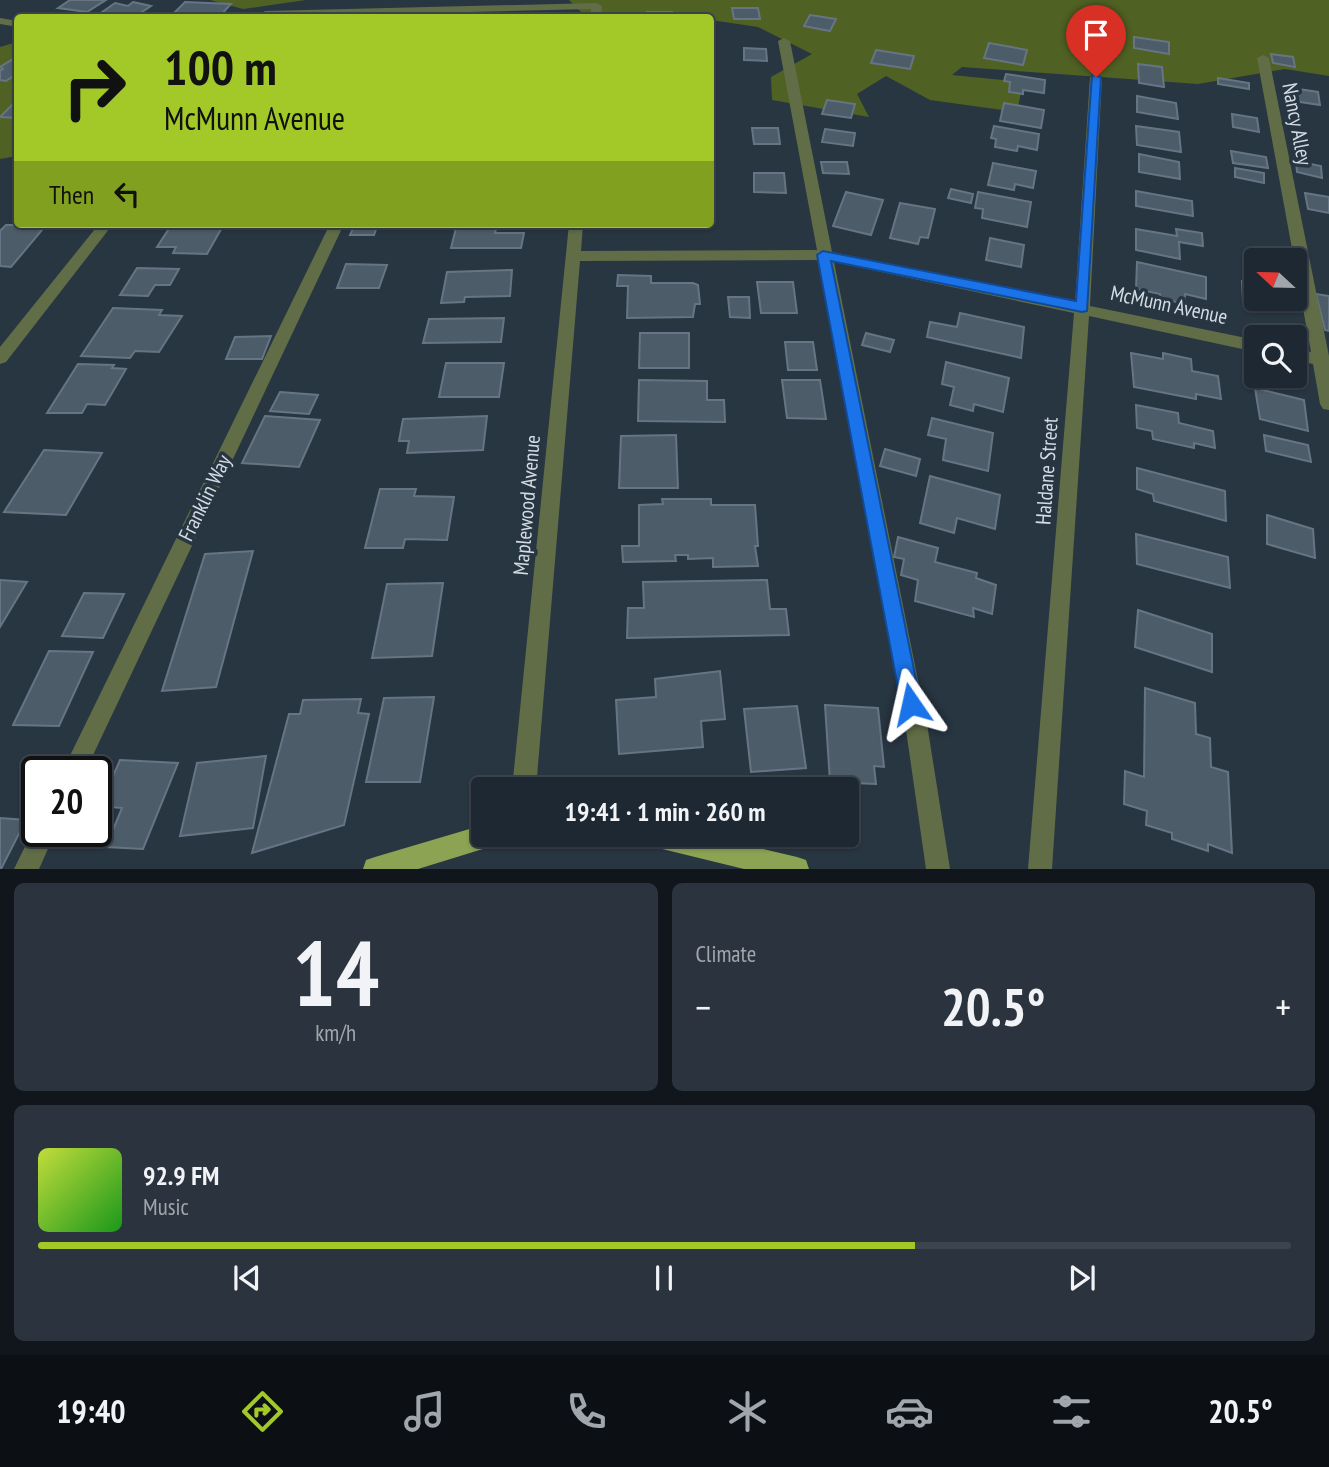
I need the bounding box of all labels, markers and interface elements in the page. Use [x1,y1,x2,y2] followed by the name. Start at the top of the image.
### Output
[1066,5,1126,77] pin
[1077,16,1115,54] icon: arrive
[164,35,277,99] text: 100 m
[49,42,140,133] icon: right
[1276,80,1319,167] street label: Nancy Alley
[164,97,345,139] text: McMunn Avenue
[108,175,146,213] icon: left
[49,178,94,211] text: Then
[1244,248,1307,312] north arrow
[1244,248,1307,388] map controls
[1108,279,1230,330] street label: McMunn Avenue
[1244,325,1307,388] button: search
[1029,416,1064,526] street label: Haldane Street
[507,434,546,576] street label: Maplewood Avenue
[172,450,237,545] street label: Franklin Way
[874,667,948,741] position arrow
[21,756,112,847] speed limit sign: 20
[565,795,765,828] text: 19:41 · 1 min · 260 m
[292,913,379,1031] text: 14
[696,939,756,968] text: Climate
[941,973,1046,1040] text: 20.5°
[696,982,711,1031] text: −
[1275,982,1291,1031] text: +
[315,1018,356,1047] text: km/h
[143,1159,219,1192] text: 92.9 FM
[143,1192,189,1221] text: Music
[228,1259,266,1297] icon: previous
[645,1259,683,1297] icon: pause
[1063,1259,1101,1297] icon: next
[238,1387,287,1436] icon: directions
[400,1387,449,1436] icon: music
[562,1387,611,1436] icon: phone
[723,1387,772,1436] icon: climate
[885,1387,934,1436] icon: car
[1047,1387,1096,1436] icon: filters
[56,1390,126,1432] text: 19:40
[1208,1390,1273,1432] text: 20.5°

